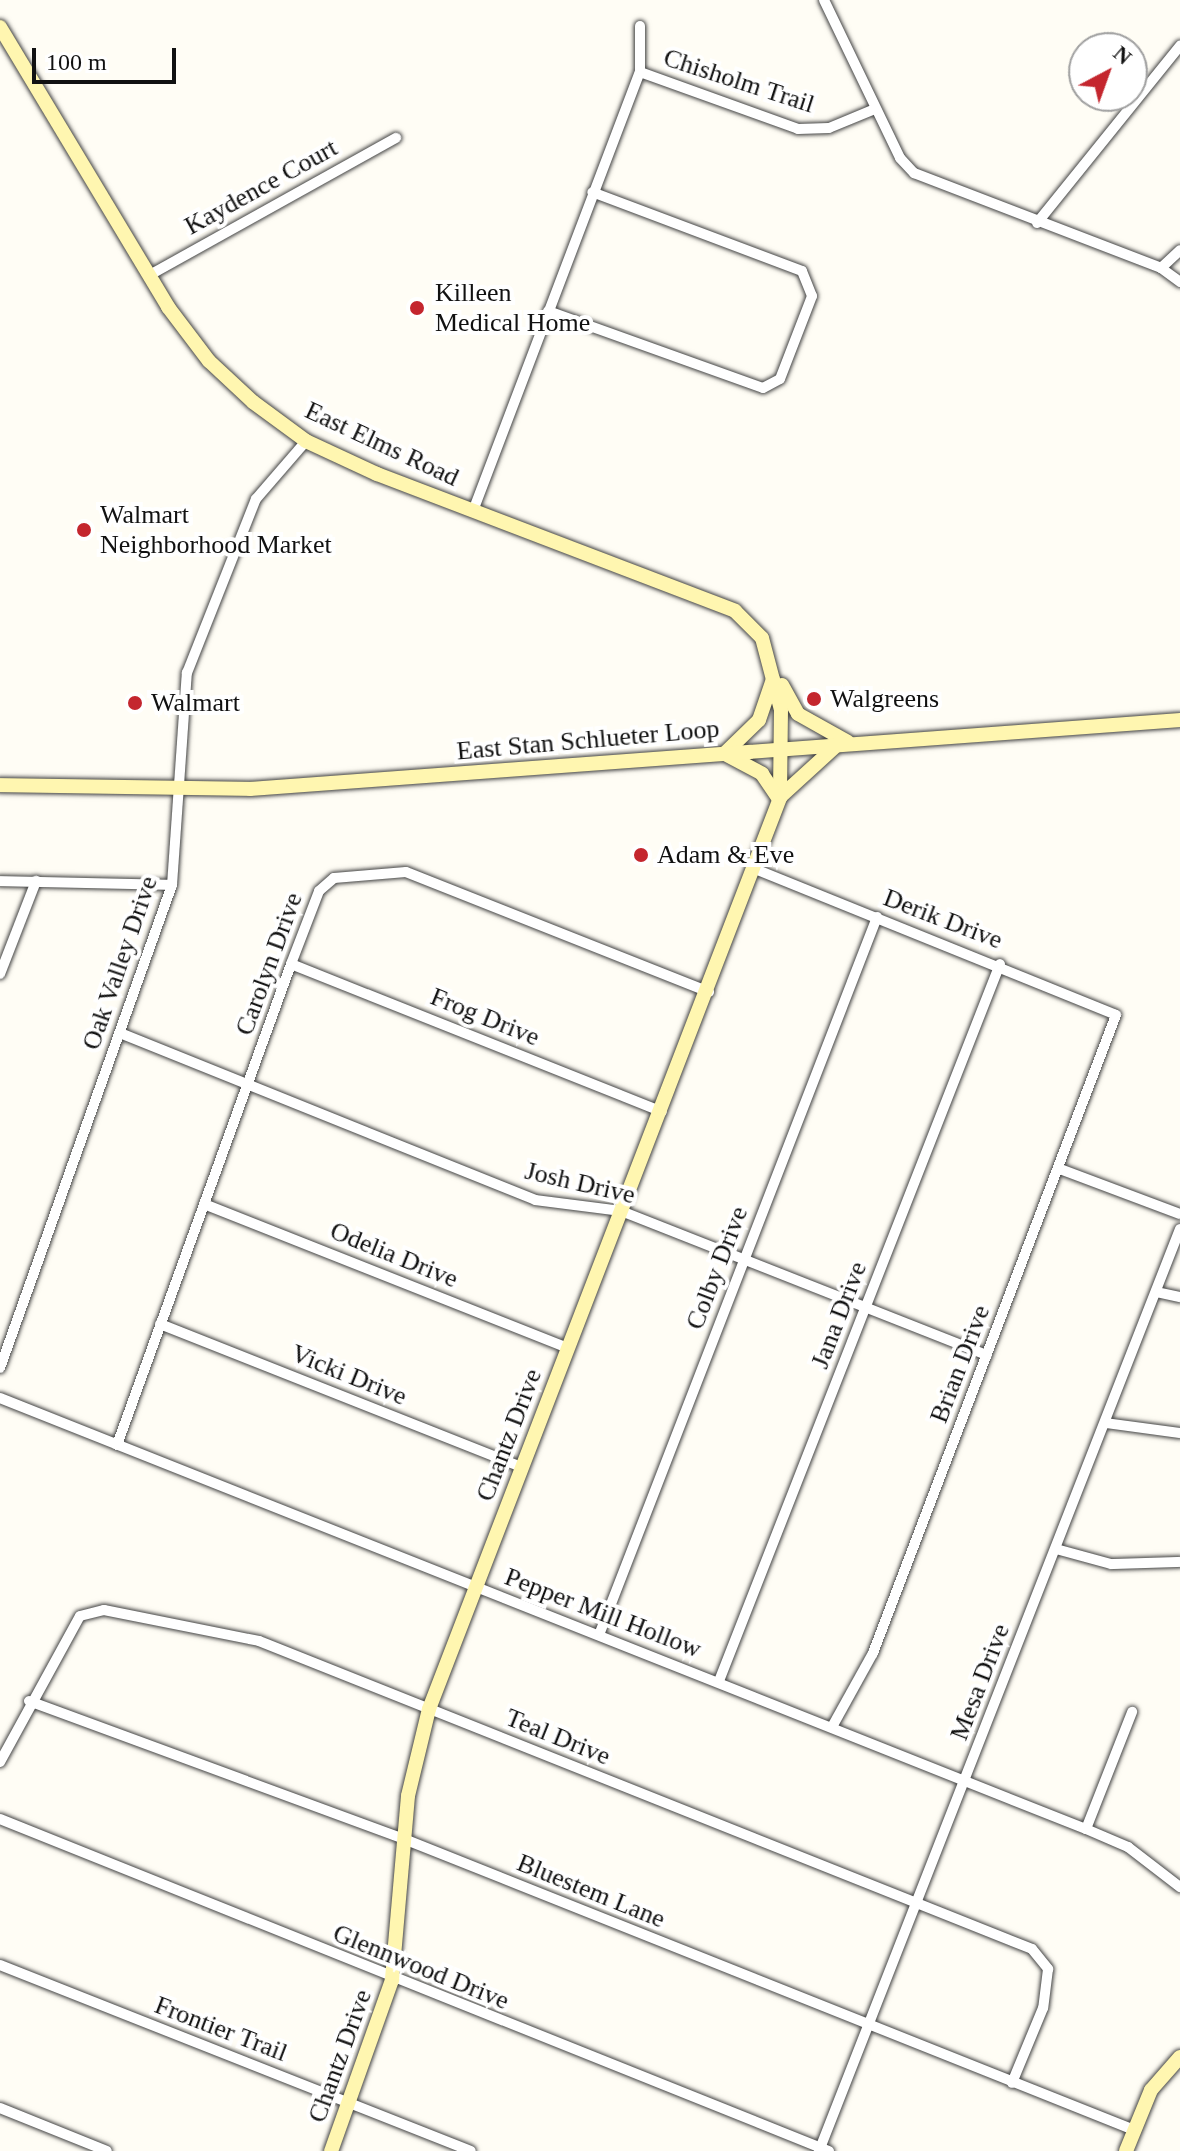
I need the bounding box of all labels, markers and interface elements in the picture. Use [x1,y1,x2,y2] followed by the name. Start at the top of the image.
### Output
[36,32,180,82] scale bar
[1068,32,1148,112] north arrow
[1109,40,1137,70] text: N
[659,42,819,120] street label: Chisholm Trail
[46,49,107,75] text: 100 m
[179,132,343,242] street label: Kaydence Court
[435,277,590,338] place label: Killeen Medical Home
[406,297,428,319] marker: Killeen Medical Home
[300,395,464,493] street label: East Elms Road
[100,499,332,560] place label: Walmart Neighborhood Market
[75,521,93,539] marker: Walmart Neighborhood Market
[830,683,939,715] place label: Walgreens
[151,687,240,719] place label: Walmart
[805,690,823,708] marker: Walgreens
[126,694,144,712] marker: Walmart
[455,713,721,767] street label: East Stan Schlueter Loop
[657,839,794,871] place label: Adam & Eve
[632,846,650,864] marker: Adam & Eve
[76,872,164,1054] street label: Oak Valley Drive
[879,882,1007,956] street label: Derik Drive
[229,888,309,1040] street label: Carolyn Drive
[426,981,544,1053] street label: Frog Drive
[522,1155,638,1211] street label: Josh Drive
[679,1202,755,1334] street label: Colby Drive
[326,1215,462,1295] street label: Odelia Drive
[804,1257,874,1373] street label: Jana Drive
[923,1301,997,1427] street label: Brian Drive
[287,1338,411,1412] street label: Vicki Drive
[469,1364,549,1506] street label: Chantz Drive
[500,1561,706,1665] street label: Pepper Mill Hollow
[944,1619,1016,1745] street label: Mesa Drive
[501,1702,615,1772] street label: Teal Drive
[513,1847,669,1935] street label: Bluestem Lane
[328,1918,514,2016] street label: Glennwood Drive
[302,1985,378,2127] street label: Chantz Drive
[150,1989,292,2069] street label: Frontier Trail

